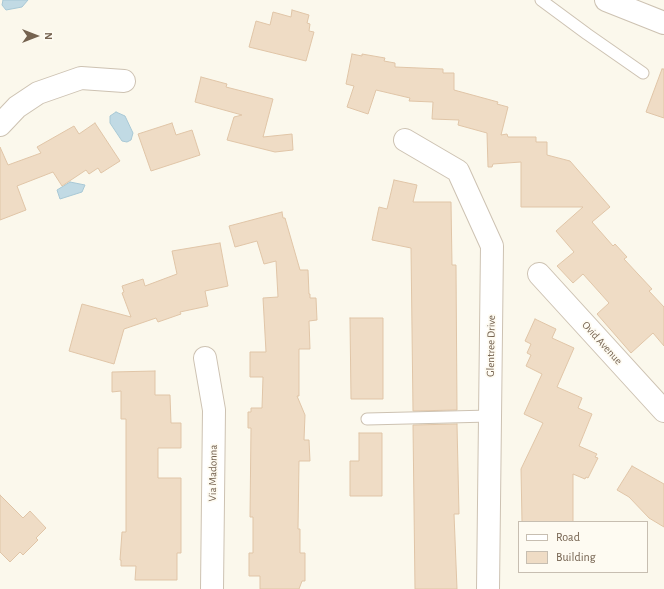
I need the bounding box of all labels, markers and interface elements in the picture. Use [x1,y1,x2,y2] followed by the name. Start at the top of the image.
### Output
[16,16,56,56] north arrow
[43,32,54,40] text: N
[484,315,498,377] street label: Glentree Drive
[579,319,625,367] street label: Ovid Avenue
[206,445,220,501] street label: Via Madonna
[518,521,648,573] legend
[556,531,580,543] text: Road
[556,551,596,563] text: Building

